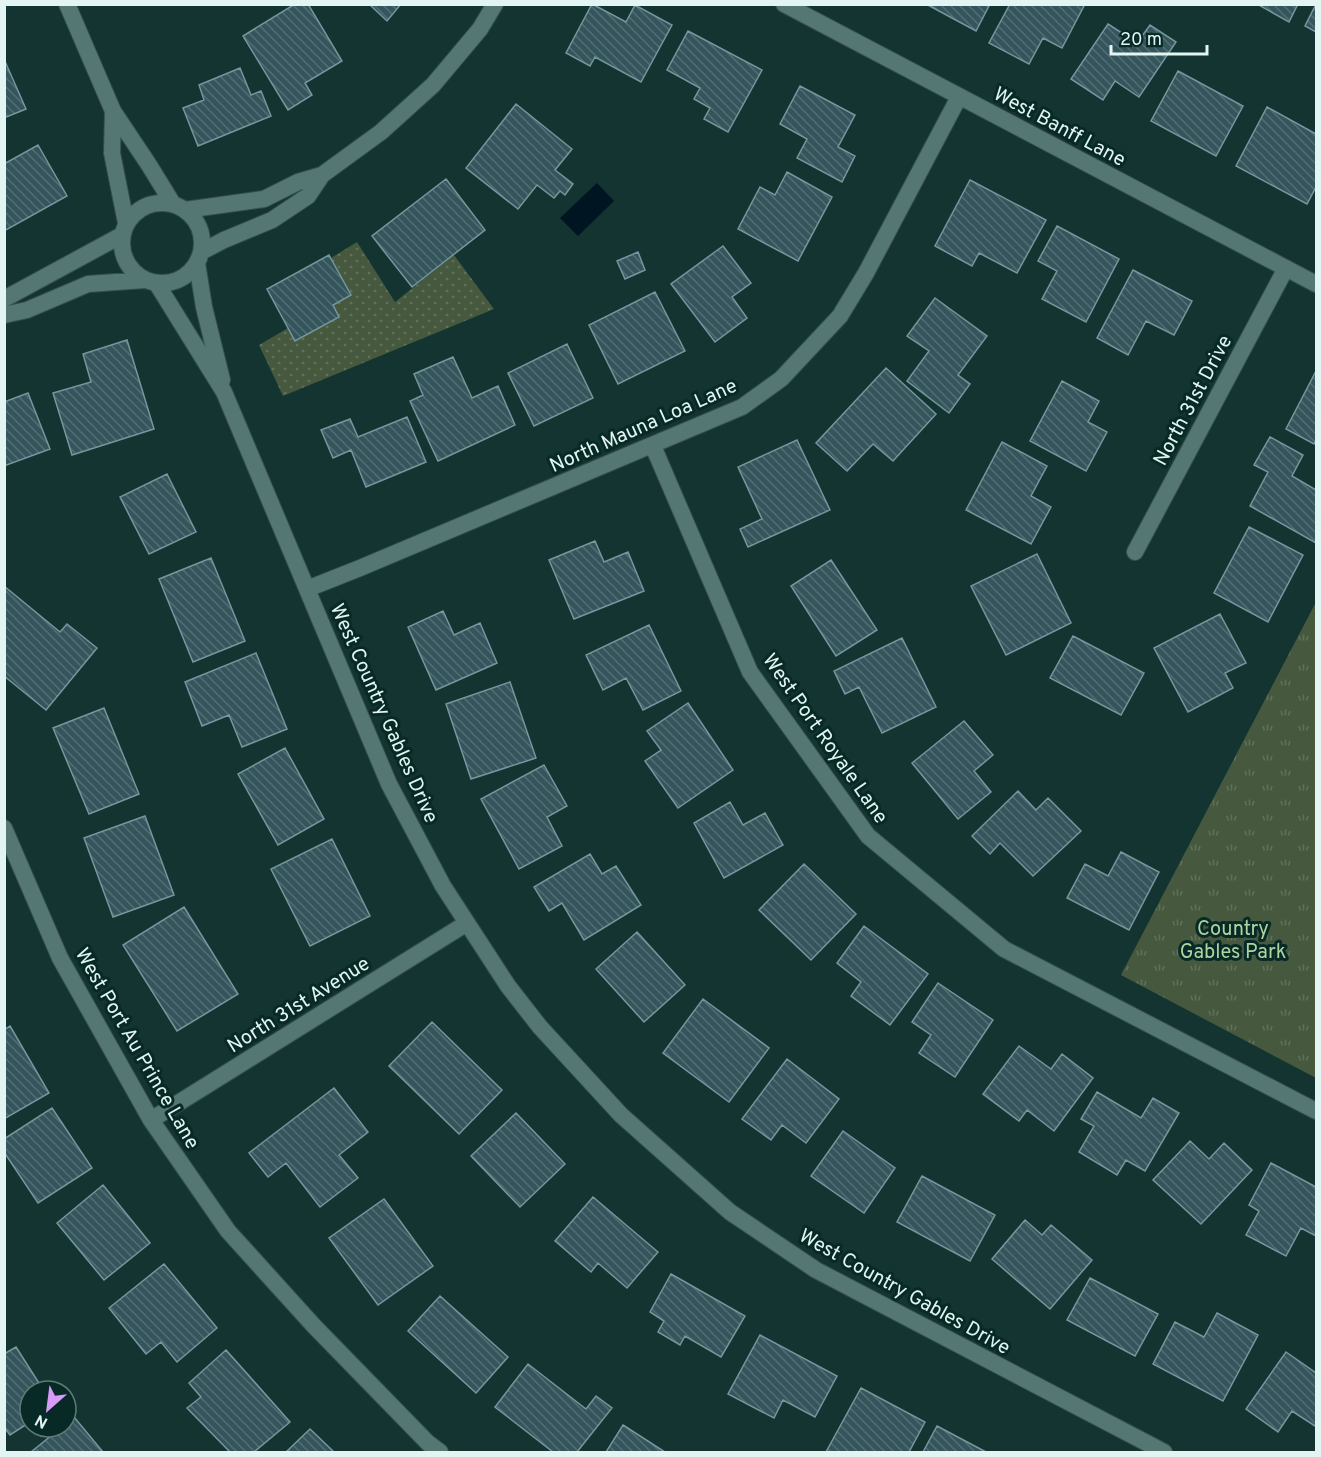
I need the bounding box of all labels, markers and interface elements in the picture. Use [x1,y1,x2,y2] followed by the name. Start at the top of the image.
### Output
[1111,18,1207,56] scale bar
[1120,29,1162,52] text: 20 m
[988,82,1130,174] street label: West Banff Lane
[1148,331,1239,471] street label: North 31st Drive
[546,374,742,480] street label: North Mauna Loa Lane
[323,600,443,828] street label: West Country Gables Drive
[756,649,893,829] street label: West Port Royale Lane
[1180,917,1286,966] park label: Country Gables Park
[68,944,205,1154] street label: West Port Au Prince Lane
[223,951,375,1060] street label: North 31st Avenue
[794,1224,1014,1362] street label: West Country Gables Drive
[18,1379,78,1439] north arrow
[32,1409,52,1432] text: N

